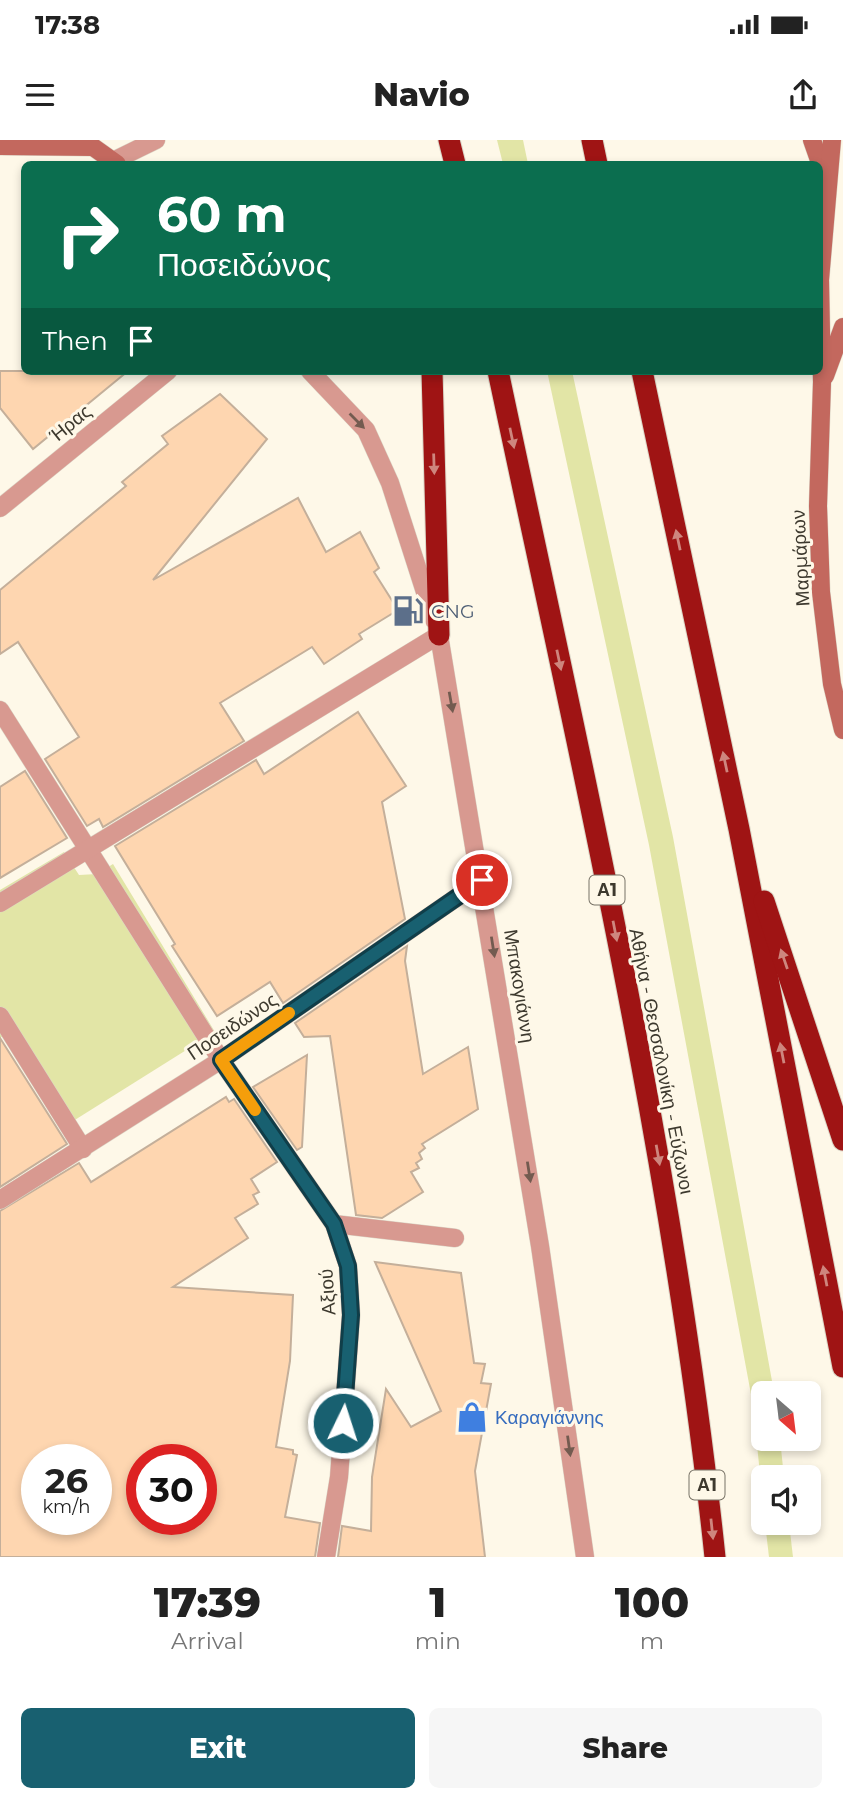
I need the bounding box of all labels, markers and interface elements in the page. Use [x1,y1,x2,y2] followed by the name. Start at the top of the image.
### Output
[35,9,100,41] text: 17:38
[373,75,470,114] text: Navio
[21,76,59,114] icon: menu
[784,76,822,114] icon: share
[157,185,287,244] text: 60 m
[42,189,133,280] icon: right
[157,245,331,284] text: Ποσειδώνος
[122,322,160,360] icon: arrive
[42,325,108,357] text: Then
[44,400,96,448] street label: Ήρας
[349,412,366,429] one-way arrow
[507,427,518,449] one-way arrow
[428,453,439,475] one-way arrow
[786,509,815,607] street label: Μαρμάρων
[672,529,683,551] one-way arrow
[391,594,425,628] fuel station icon: CNG
[431,600,475,623] place label: CNG
[553,649,564,671] one-way arrow
[446,691,457,713] one-way arrow
[720,751,731,773] one-way arrow
[452,850,512,910] pin
[463,861,501,899] icon: arrive
[590,876,624,904] road number: Α1
[609,920,620,942] one-way arrow
[624,926,699,1196] street label: Αθήνα - Θεσσαλονίκη - Εύζωνοι
[499,928,540,1044] street label: Μπακογιάννη
[488,937,499,959] one-way arrow
[778,948,789,969] one-way arrow
[183,988,282,1065] street label: Ποσειδώνος
[776,1042,787,1064] one-way arrow
[653,1144,664,1166] one-way arrow
[524,1161,535,1183] one-way arrow
[820,1265,831,1287] one-way arrow
[314,1268,341,1316] street label: Αξιού
[751,1381,821,1451] north arrow
[751,1381,821,1535] map controls
[306,1386,380,1460] position arrow
[455,1400,489,1434] shop icon: Καραγιάννης
[495,1406,604,1429] place label: Καραγιάννης
[564,1435,575,1457] one-way arrow
[126,1444,217,1535] speed limit sign: 30
[45,1459,88,1502] text: 26
[751,1465,821,1535] button: sound
[690,1470,724,1500] road number: Α1
[42,1496,91,1518] text: km/h
[707,1518,718,1540] one-way arrow
[154,1576,261,1628] text: 17:39
[429,1576,446,1628] text: 1
[615,1576,689,1628] text: 100
[171,1627,244,1655] text: Arrival
[415,1627,461,1655] text: min
[640,1627,664,1655] text: m
[21,1708,415,1788] button: Exit
[429,1708,822,1788] button: Share

